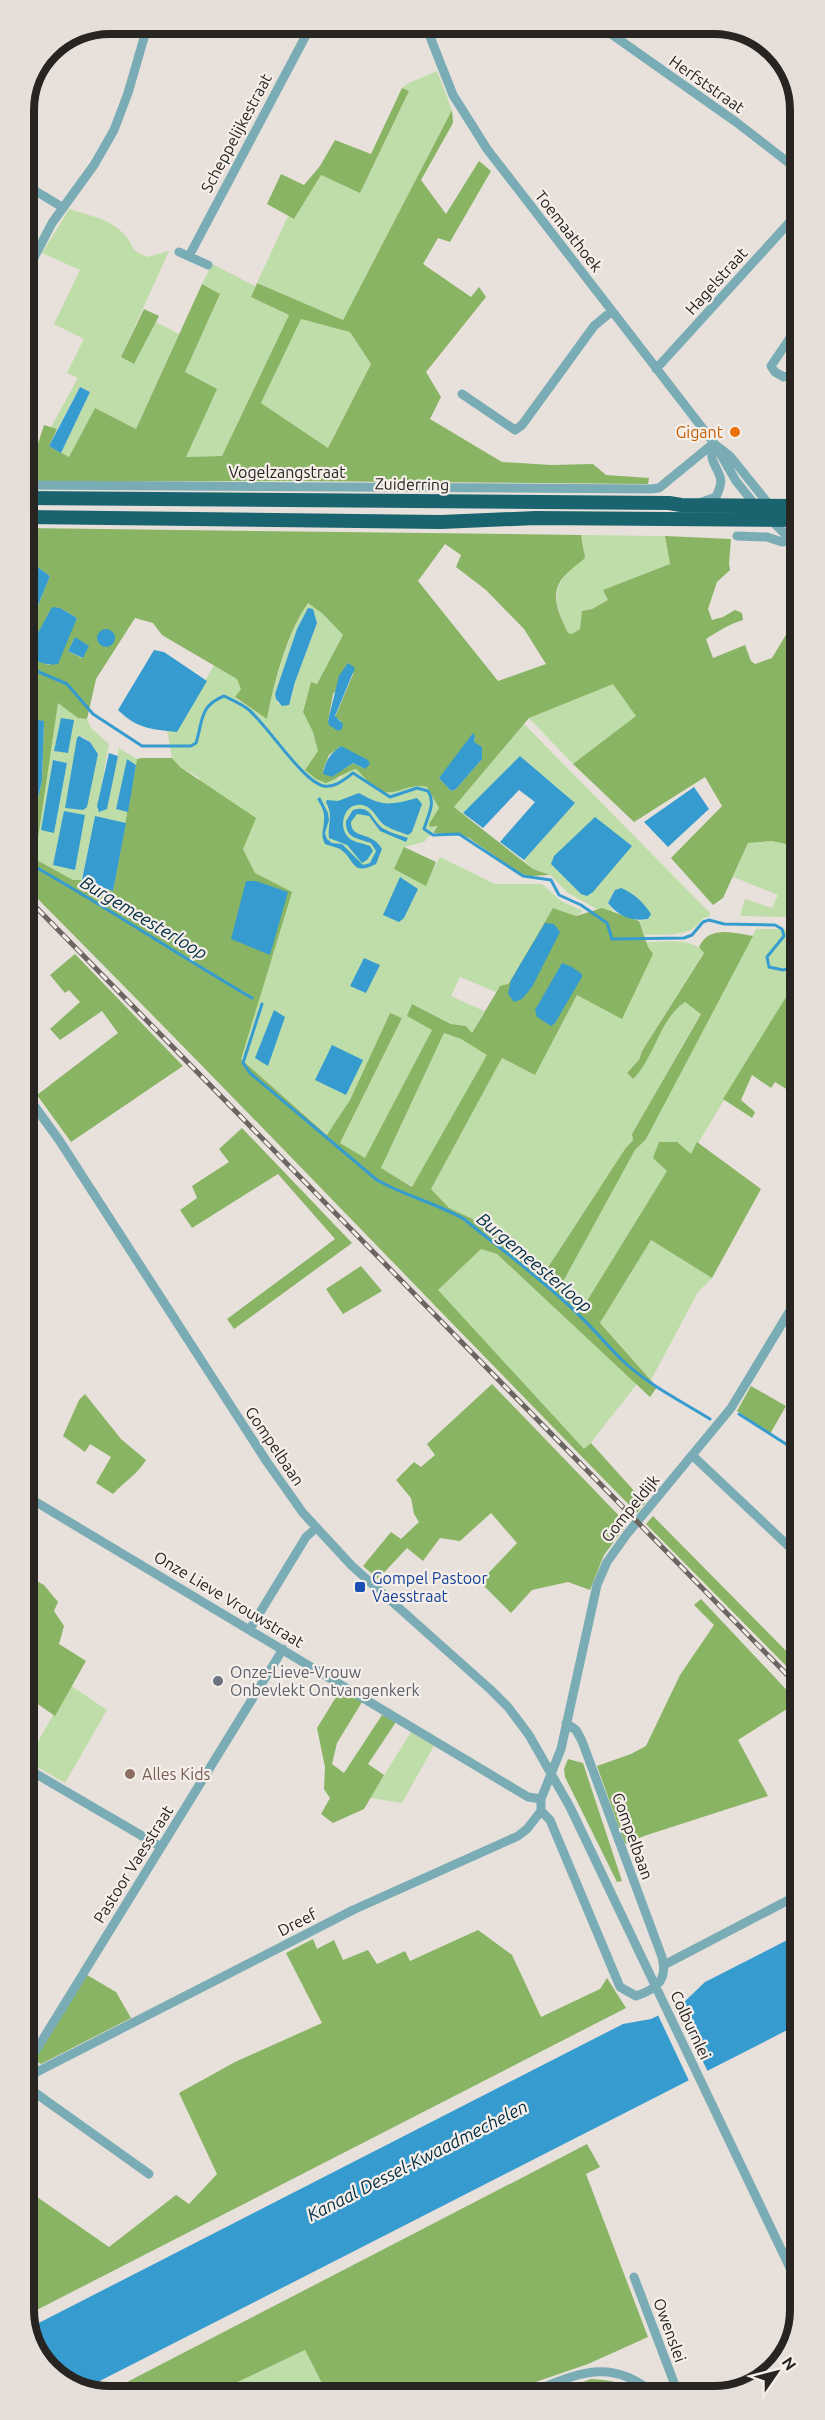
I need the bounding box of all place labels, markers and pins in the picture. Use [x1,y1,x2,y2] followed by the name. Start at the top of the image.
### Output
[676,423,724,441] place label: Gigant
[728,425,742,439] marker: Gigant
[372,1569,487,1605] place label: Gompel Pastoor Vaesstraat
[353,1580,367,1594] marker: Gompel Pastoor Vaesstraat
[230,1663,420,1699] place label: Onze-Lieve-Vrouw Onbevlekt Ontvangenkerk
[211,1674,225,1688] marker: Onze-Lieve-Vrouw Onbevlekt Ontvangenkerk
[142,1765,211,1783] place label: Alles Kids
[123,1767,137,1781] marker: Alles Kids

